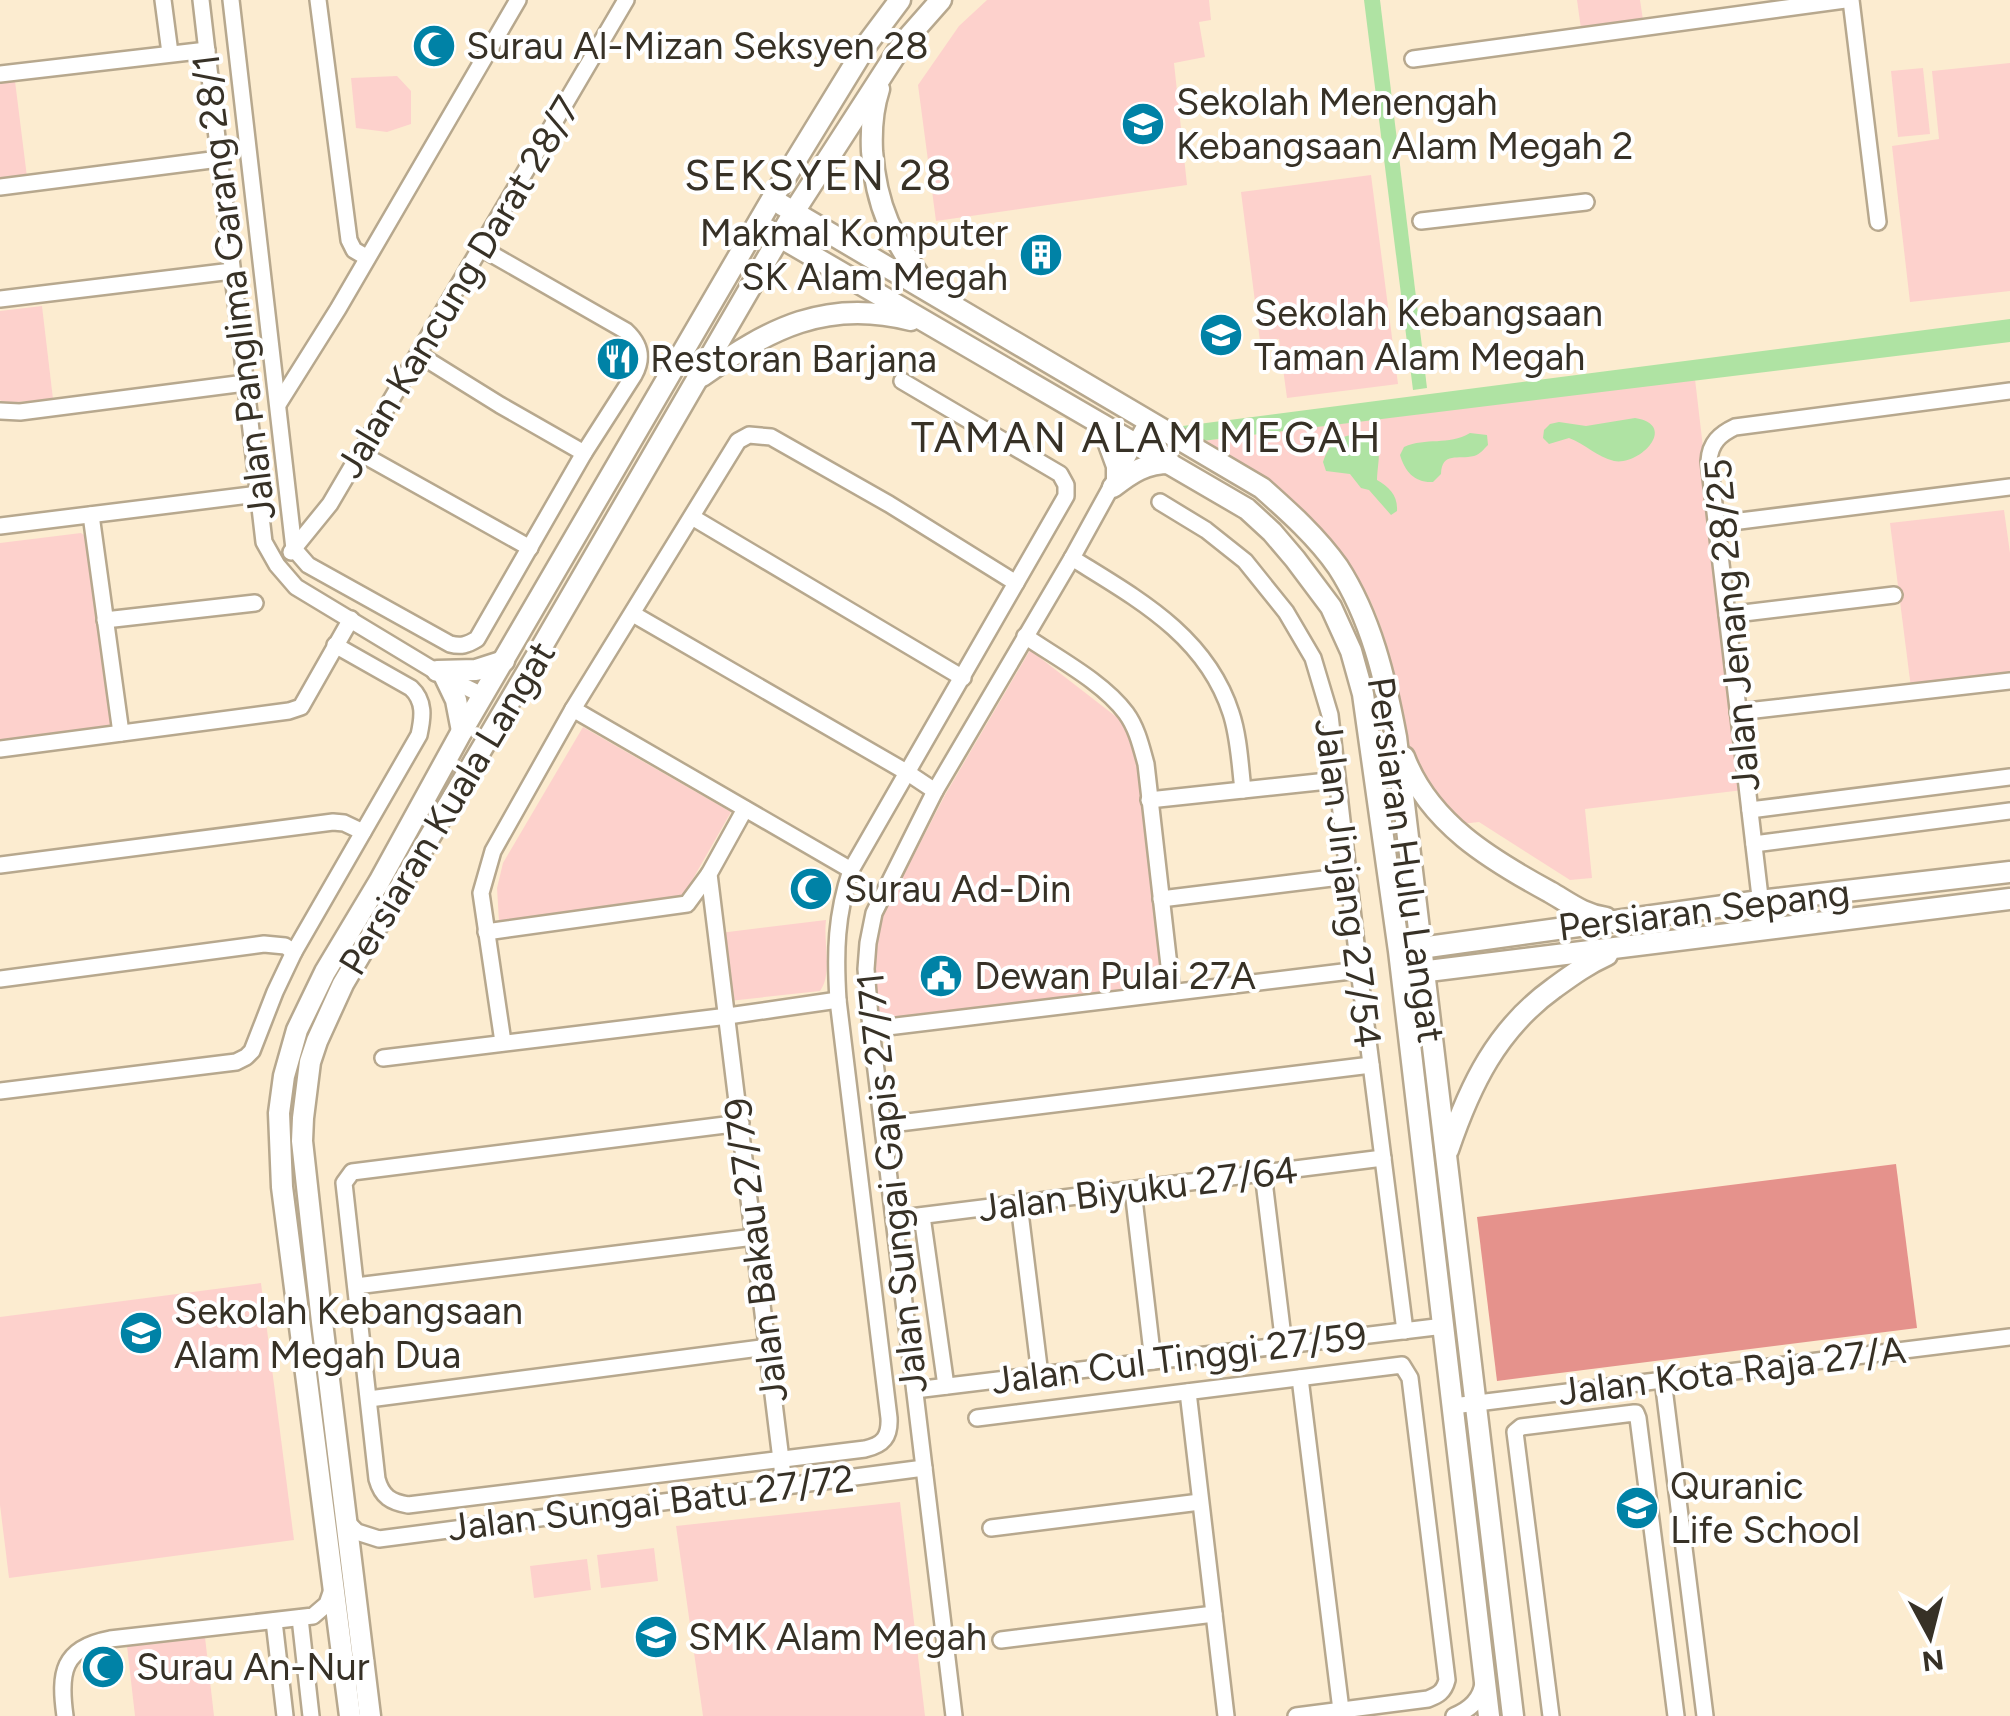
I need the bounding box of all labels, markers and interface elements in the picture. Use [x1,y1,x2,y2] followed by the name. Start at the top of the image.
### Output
[411,23,457,69] mosque icon: Surau Al-Mizan Seksyen 28
[466,23,929,69] place label: Surau Al-Mizan Seksyen 28
[183,52,285,522] street label: Jalan Panglima Garang 28/1
[1176,79,1633,169] place label: Sekolah Menengah Kebangsaan Alam Megah 2
[326,88,590,486] street label: Jalan Kancung Darat 28/7
[1120,101,1166,147] school or university icon: Sekolah Menengah Kebangsaan Alam Megah 2
[684,150,954,201] district label: SEKSYEN 28
[700,210,1008,300] place label: Makmal Komputer SK Alam Megah
[1018,232,1064,278] building icon: Makmal Komputer SK Alam Megah
[1254,290,1603,380] place label: Sekolah Kebangsaan Taman Alam Megah
[1198,312,1244,358] school or university icon: Sekolah Kebangsaan Taman Alam Megah
[595,336,641,382] restaurant icon: Restoran Barjana
[650,336,937,382] place label: Restoran Barjana
[911,412,1383,463] district label: TAMAN ALAM MEGAH
[1695,457,1769,793] street label: Jalan Jenang 28/25
[329,633,565,983] street label: Persiaran Kuala Langat
[1358,674,1454,1046] street label: Persiaran Hulu Langat
[1305,716,1391,1050] street label: Jalan Jinjang 27/54
[788,866,834,912] mosque icon: Surau Ad-Din
[844,866,1071,912] place label: Surau Ad-Din
[1556,869,1852,951] street label: Persiaran Sepang
[918,953,964,999] public building icon: Dewan Pulai 27A
[974,953,1256,999] place label: Dewan Pulai 27A
[847,971,937,1395] street label: Jalan Sungai Gapis 27/71
[715,1095,797,1405] street label: Jalan Bakau 27/79
[976,1147,1300,1231] street label: Jalan Biyuku 27/64
[174,1288,523,1378] place label: Sekolah Kebangsaan Alam Megah Dua
[118,1310,164,1356] school or university icon: Sekolah Kebangsaan Alam Megah Dua
[989,1312,1369,1404] street label: Jalan Cul Tinggi 27/59
[1556,1327,1909,1415] street label: Jalan Kota Raja 27/A
[445,1455,857,1551] street label: Jalan Sungai Batu 27/72
[1670,1463,1860,1553] place label: Quranic Life School
[1614,1485,1660,1531] school or university icon: Quranic Life School
[1880,1586,1980,1686] north arrow
[633,1614,679,1660] school or university icon: SMK Alam Megah
[688,1614,987,1660] place label: SMK Alam Megah
[1920,1643,1946,1679] text: N
[80,1644,126,1690] mosque icon: Surau An-Nur
[136,1644,370,1690] place label: Surau An-Nur

